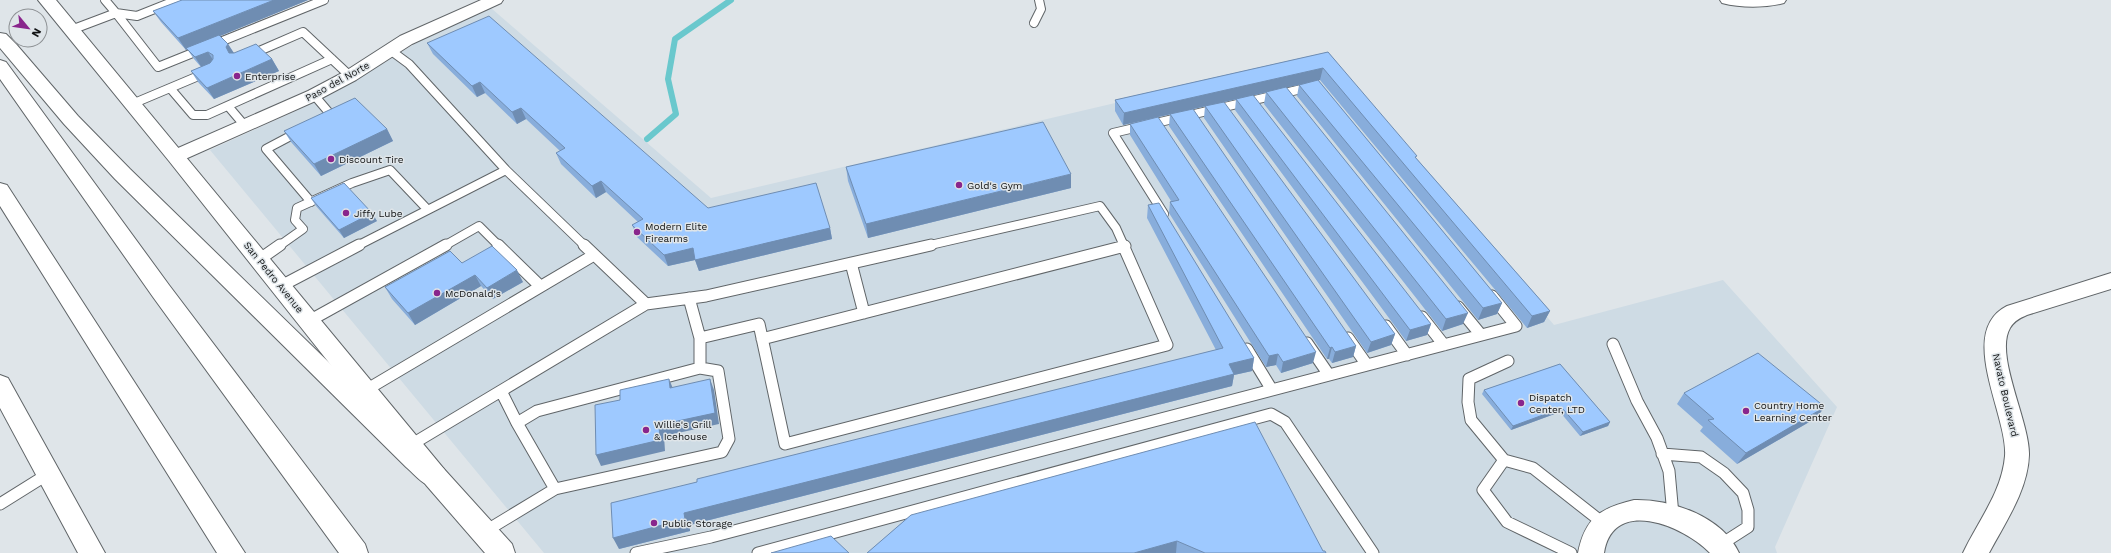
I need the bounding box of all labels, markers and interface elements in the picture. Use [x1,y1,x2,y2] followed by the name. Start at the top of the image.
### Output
[8,8,48,48] north arrow
[29,26,44,39] text: N
[303,59,371,104] street label: Paso del Norte
[232,71,242,81] marker: Enterprise
[245,71,296,82] place label: Enterprise
[326,154,336,164] marker: Discount Tire
[339,154,404,165] place label: Discount Tire
[954,180,964,190] marker: Gold's Gym
[967,180,1022,191] place label: Gold's Gym
[341,208,351,218] marker: Jiffy Lube
[354,208,403,219] place label: Jiffy Lube
[645,221,707,244] place label: Modern Elite Firearms
[632,227,642,237] marker: Modern Elite Firearms
[242,240,306,315] street label: San Pedro Avenue
[432,288,442,298] marker: McDonald's
[445,288,501,299] place label: McDonald's
[1991,352,2020,438] street label: Navato Boulevard
[1529,392,1585,415] place label: Dispatch Center, LTD
[1516,398,1526,408] marker: Dispatch Center, LTD
[1754,400,1832,423] place label: Country Home Learning Center
[1741,406,1751,416] marker: Country Home Learning Center
[654,419,712,442] place label: Willie's Grill & Icehouse
[641,425,651,435] marker: Willie's Grill & Icehouse
[649,518,659,528] marker: Public Storage
[662,518,733,529] place label: Public Storage

